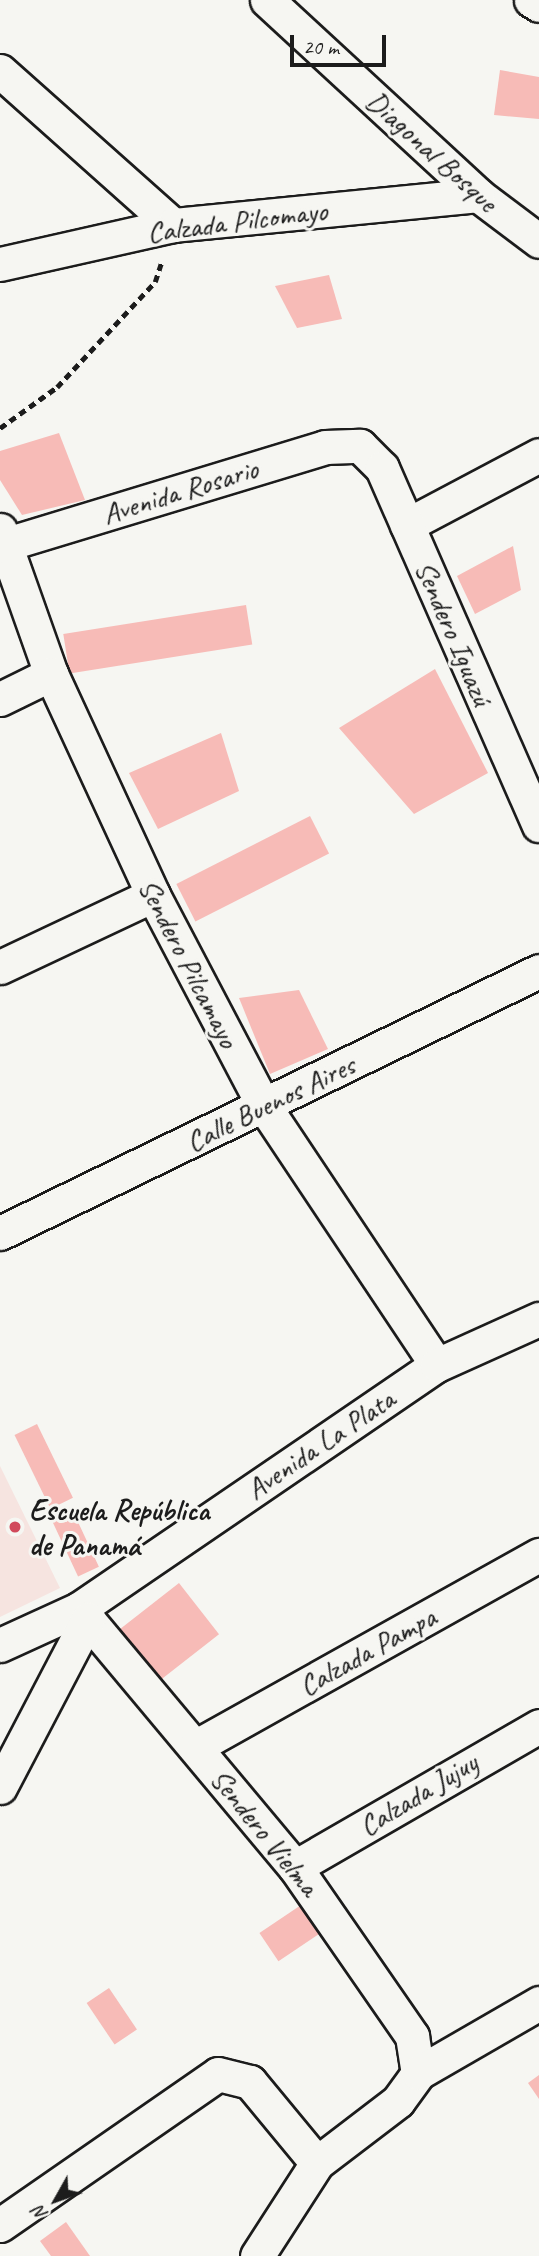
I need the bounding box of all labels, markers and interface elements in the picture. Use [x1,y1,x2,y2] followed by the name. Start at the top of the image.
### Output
[294,21,390,65] scale bar
[303,34,339,60] text: 20 m
[359,83,505,219] street label: Diagonal Bosque
[145,192,329,250] street label: Calzada Pilcomayo
[98,450,262,532] street label: Avenida Rosario
[407,555,501,711] street label: Sendero Iguazú
[131,872,247,1054] street label: Sendero Pilcamayo
[179,1047,361,1159] street label: Calle Buenos Aires
[238,1381,402,1507] street label: Avenida La Plata
[29,1492,209,1562] place label: Escuela República de Panamá
[7,1519,23,1535] marker: Escuela República de Panamá
[292,1599,442,1703] street label: Calzada Pampa
[352,1745,484,1843] street label: Calzada Jujuy
[203,1761,327,1903] street label: Sendero Vielma
[21,2165,91,2235] north arrow
[27,2201,53,2226] text: N

